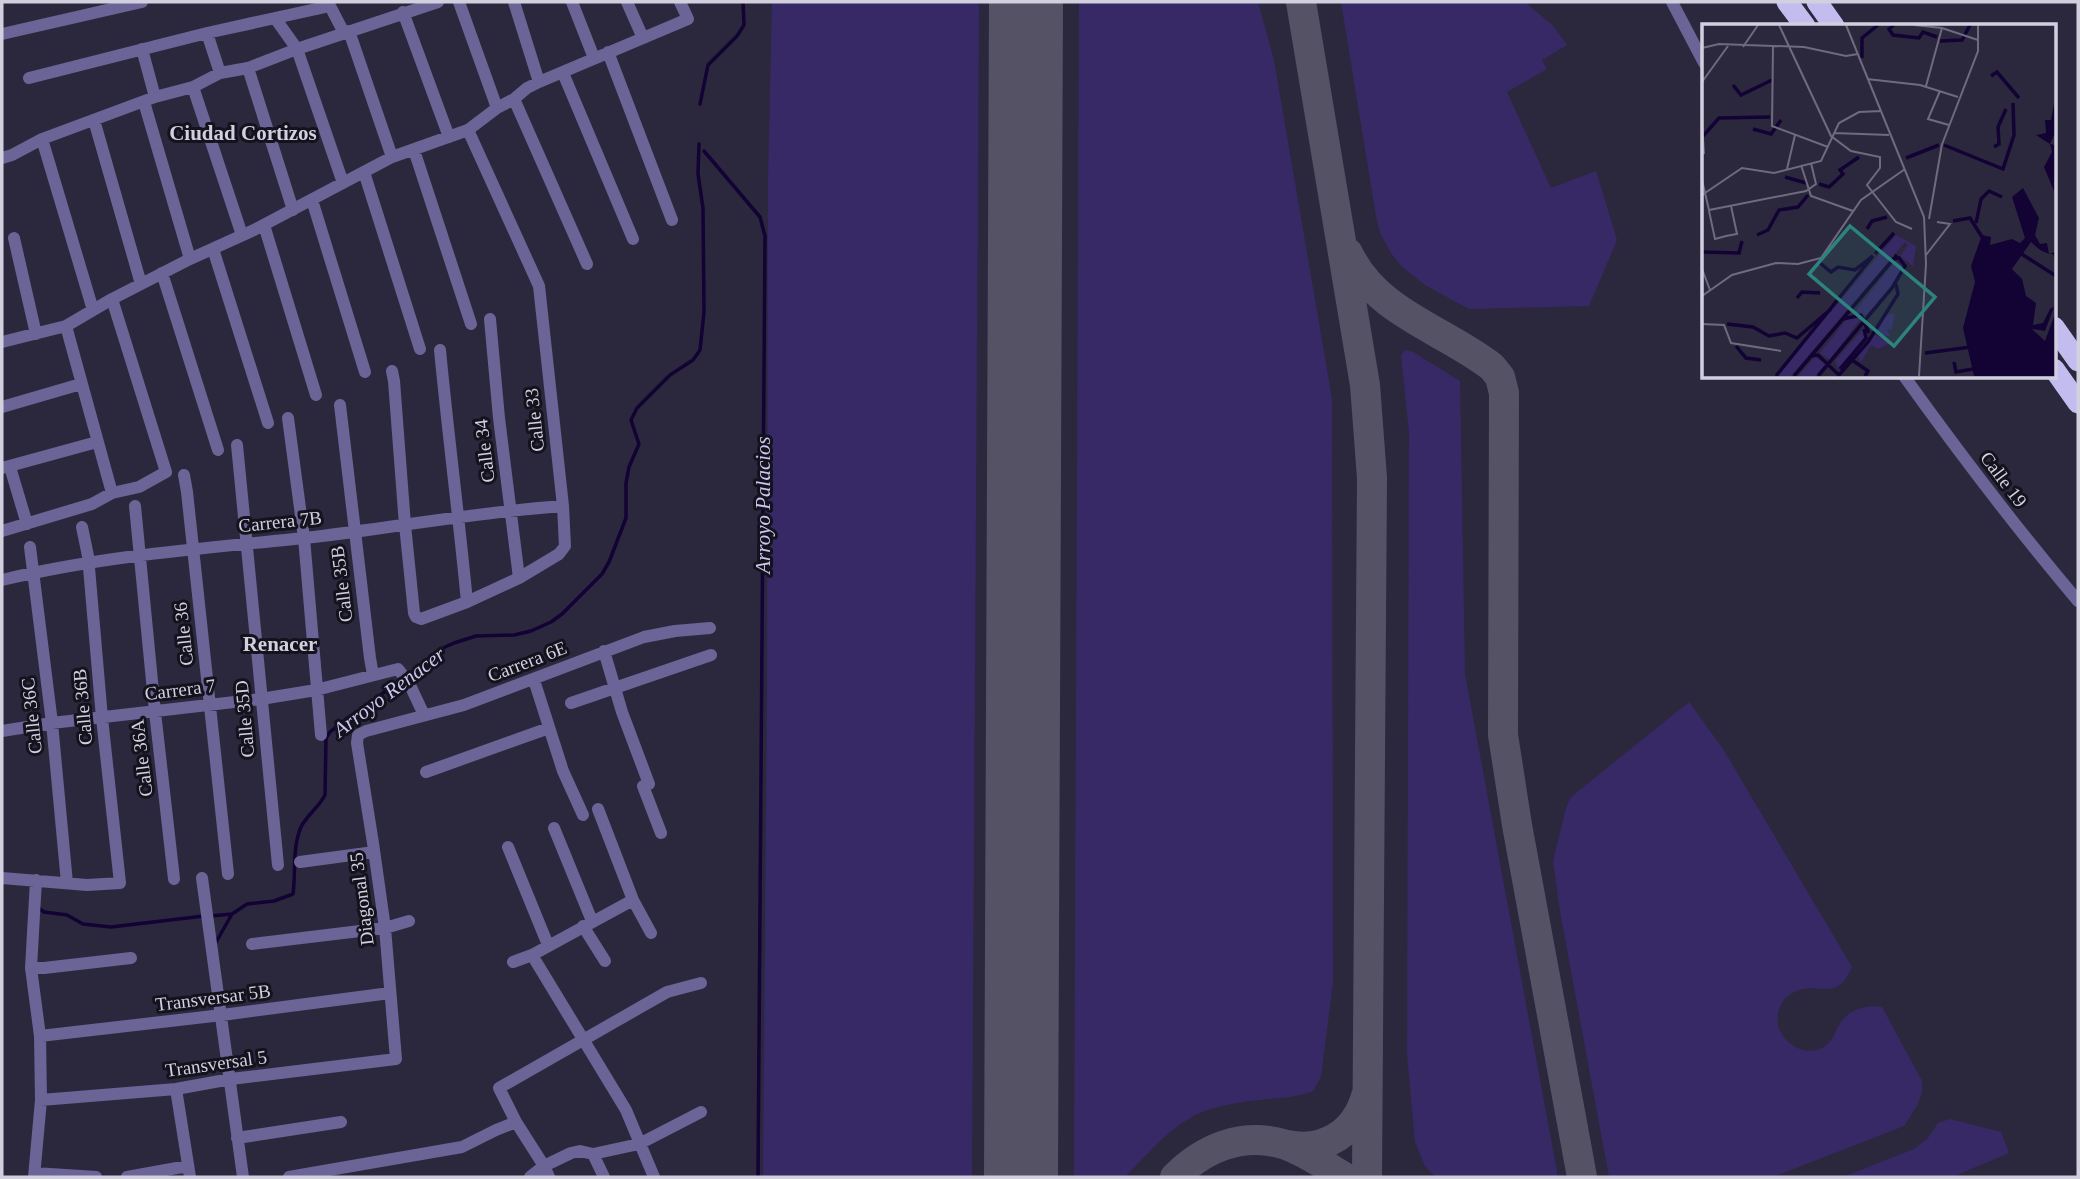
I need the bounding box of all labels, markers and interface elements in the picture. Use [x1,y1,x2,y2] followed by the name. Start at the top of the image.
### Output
[1702,24,2056,378] inset map
[169,121,317,145] district label: Ciudad Cortizos
[521,387,548,453] street label: Calle 33
[470,417,499,484] street label: Calle 34
[751,436,775,576] water label: Arroyo Palacios
[1976,447,2031,511] street label: Calle 19
[237,507,323,536] street label: Carrera 7B
[326,545,357,623] street label: Calle 35B
[170,601,197,667] street label: Calle 36
[243,632,317,656] district label: Renacer
[485,637,570,686] street label: Carrera 6E
[327,642,450,743] water label: Arroyo Renacer
[69,668,96,746] street label: Calle 36B
[143,675,217,704] street label: Carrera 7
[17,677,46,755] street label: Calle 36C
[231,679,258,759] street label: Calle 35D
[126,718,157,798] street label: Calle 36A
[345,851,378,947] street label: Diagonal 35
[154,980,272,1015] street label: Transversar 5B
[164,1046,268,1081] street label: Transversal 5

